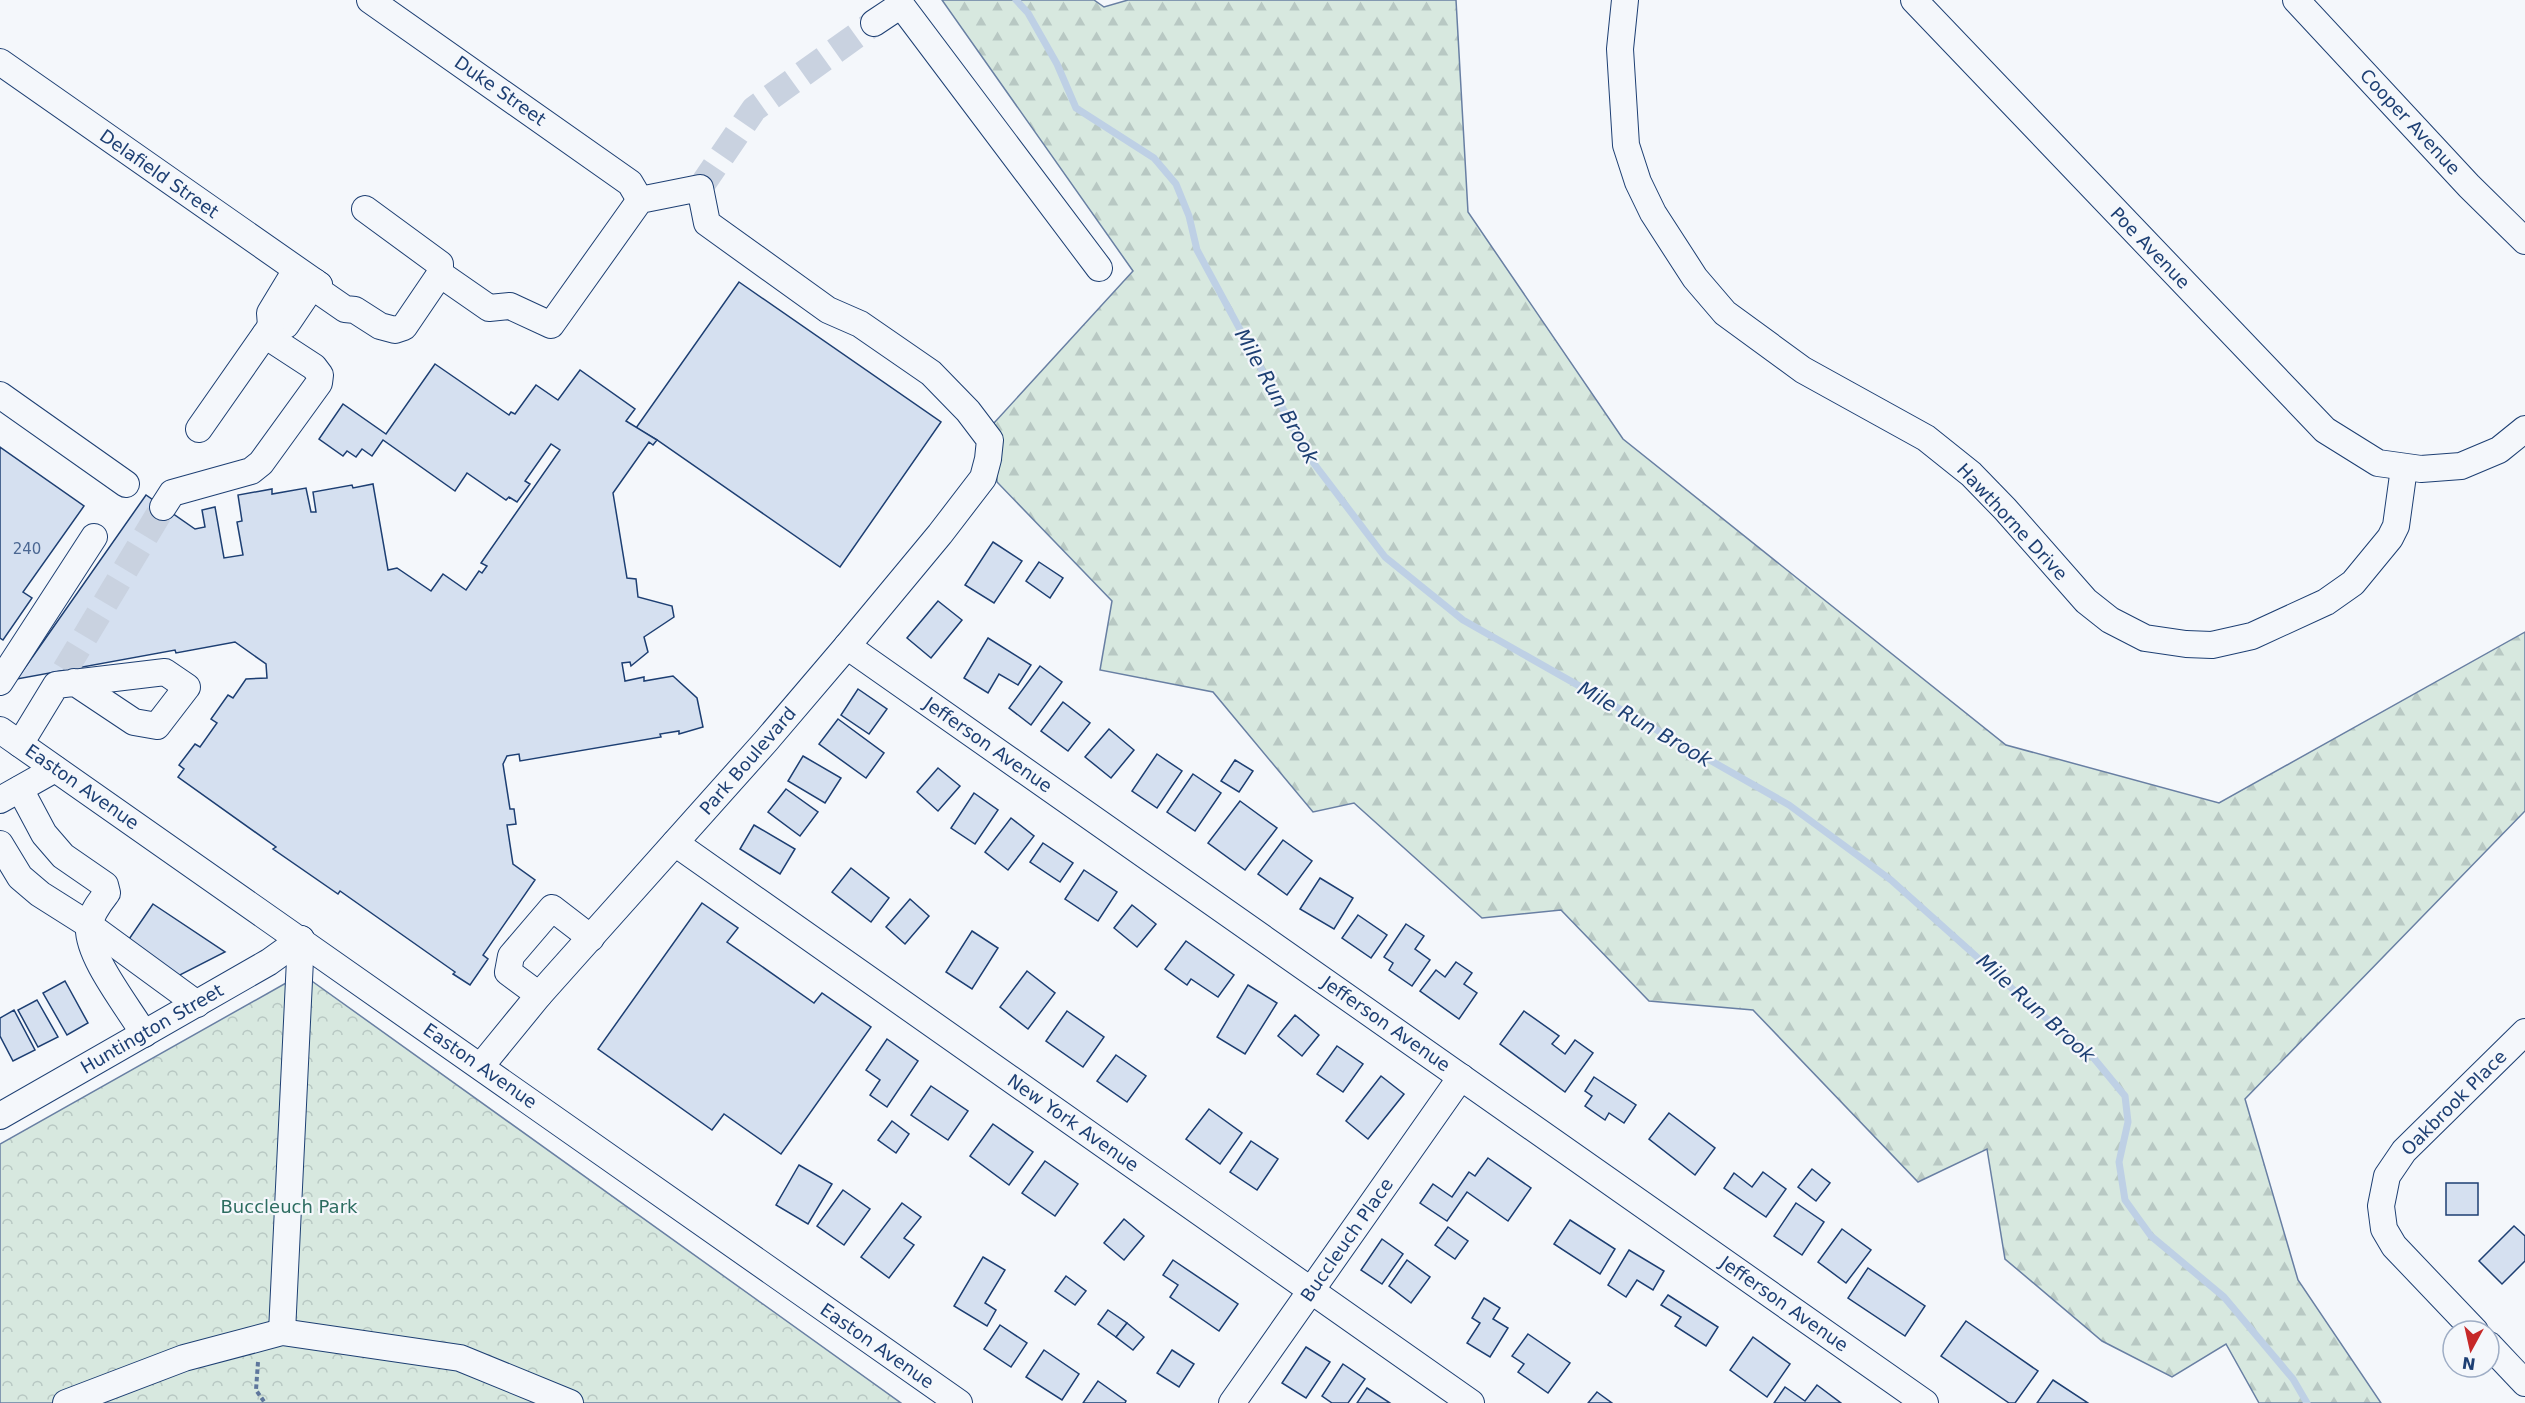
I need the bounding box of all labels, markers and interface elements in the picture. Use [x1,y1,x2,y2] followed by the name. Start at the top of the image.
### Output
[451,51,550,130] street label: Duke Street
[2356,64,2465,179] street label: Cooper Avenue
[96,125,223,222] street label: Delafield Street
[2106,203,2194,293] street label: Poe Avenue
[1230,324,1325,469] water label: Mile Run Brook
[1953,459,2072,584] street label: Hawthorne Drive
[13,540,41,558] house number: 240
[1574,676,1717,773] water label: Mile Run Brook
[919,692,1056,797] street label: Jefferson Avenue
[695,703,800,819] street label: Park Boulevard
[21,740,143,834] street label: Easton Avenue
[1972,949,2101,1068] water label: Mile Run Brook
[1317,971,1454,1076] street label: Jefferson Avenue
[77,979,227,1078] street label: Huntington Street
[419,1019,541,1113] street label: Easton Avenue
[2397,1046,2511,1160] street label: Oakbrook Place
[1004,1070,1143,1176] street label: New York Avenue
[1296,1174,1397,1306] street label: Buccleuch Place
[221,1196,358,1217] park label: Buccleuch Park
[1715,1251,1852,1356] street label: Jefferson Avenue
[816,1299,938,1393] street label: Easton Avenue
[2441,1319,2501,1379] north arrow
[2461,1353,2477,1374] text: N

